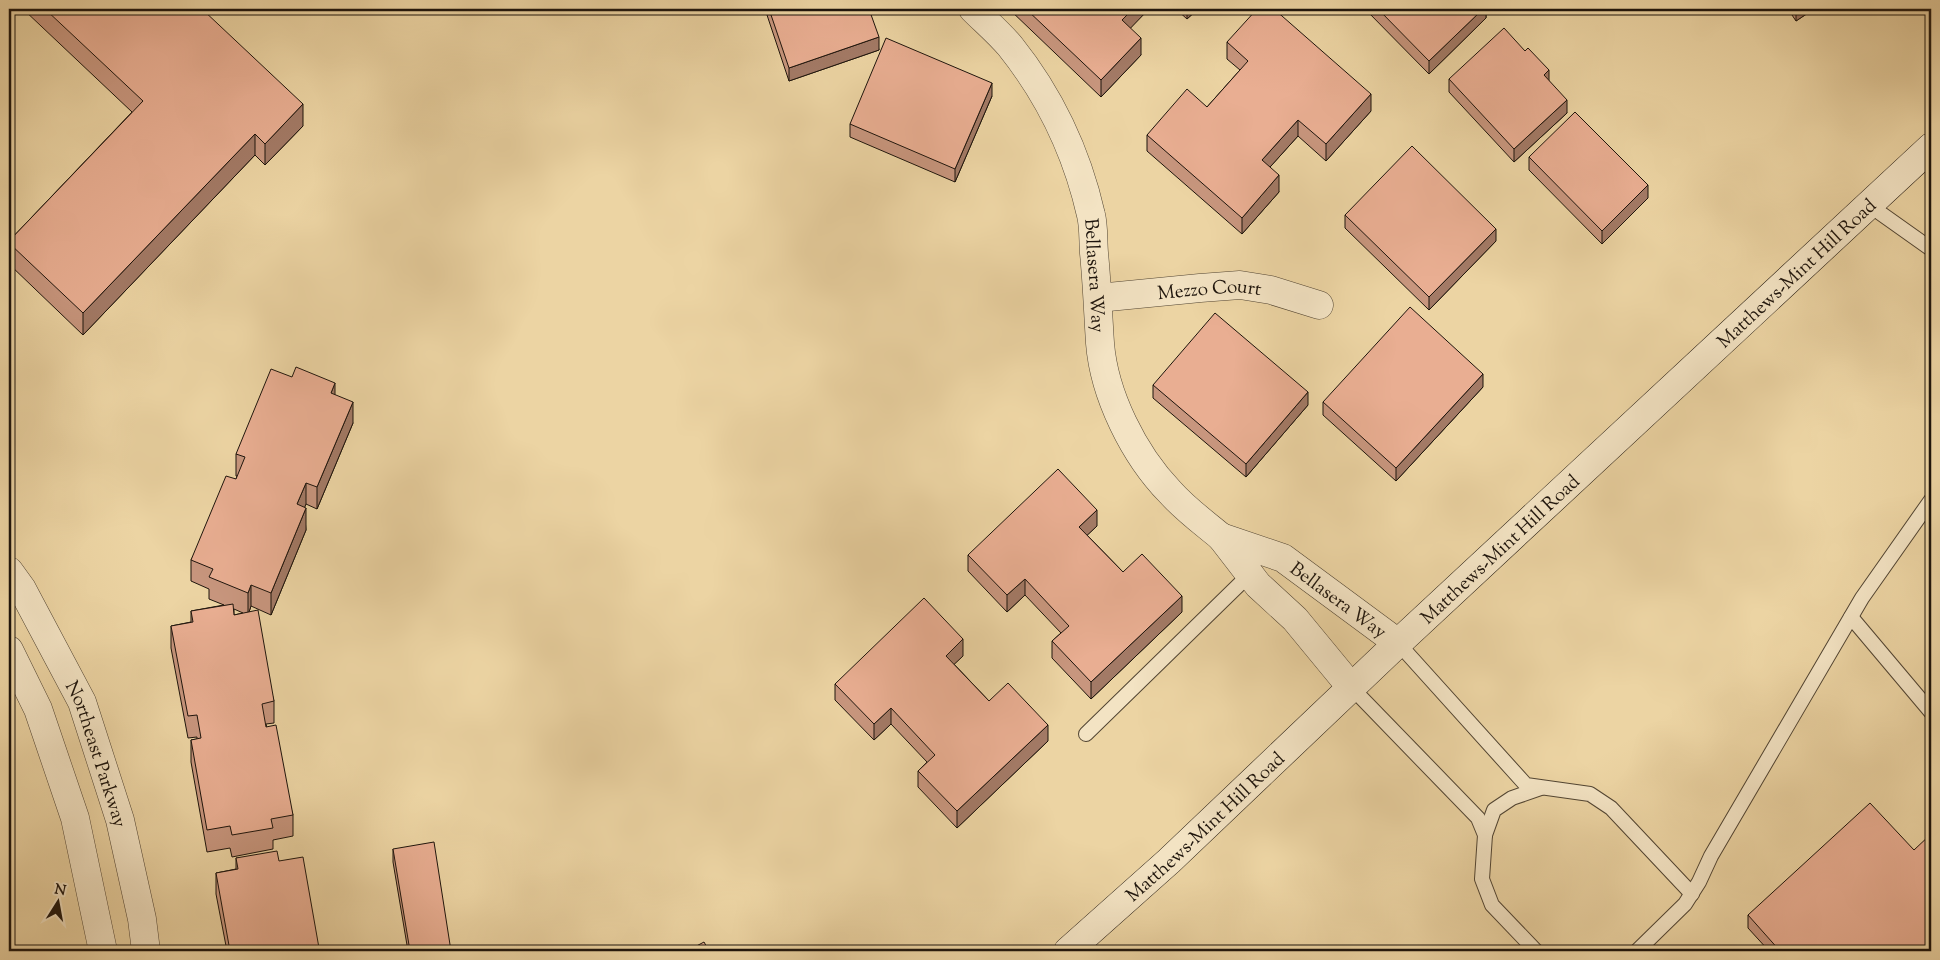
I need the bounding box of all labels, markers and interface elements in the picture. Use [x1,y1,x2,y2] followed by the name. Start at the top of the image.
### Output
[1712,193,1883,356] street label: Matthews-Mint Hill Road
[1076,217,1110,334] street label: Bellasera Way
[1156,274,1264,308] street label: Mezzo Court
[1415,469,1587,631] street label: Matthews-Mint Hill Road
[1283,557,1392,647] street label: Bellasera Way
[57,677,132,831] street label: Northeast Parkway
[1121,747,1292,909] street label: Matthews-Mint Hill Road
[32,878,82,928] north arrow
[53,880,67,902] text: N

